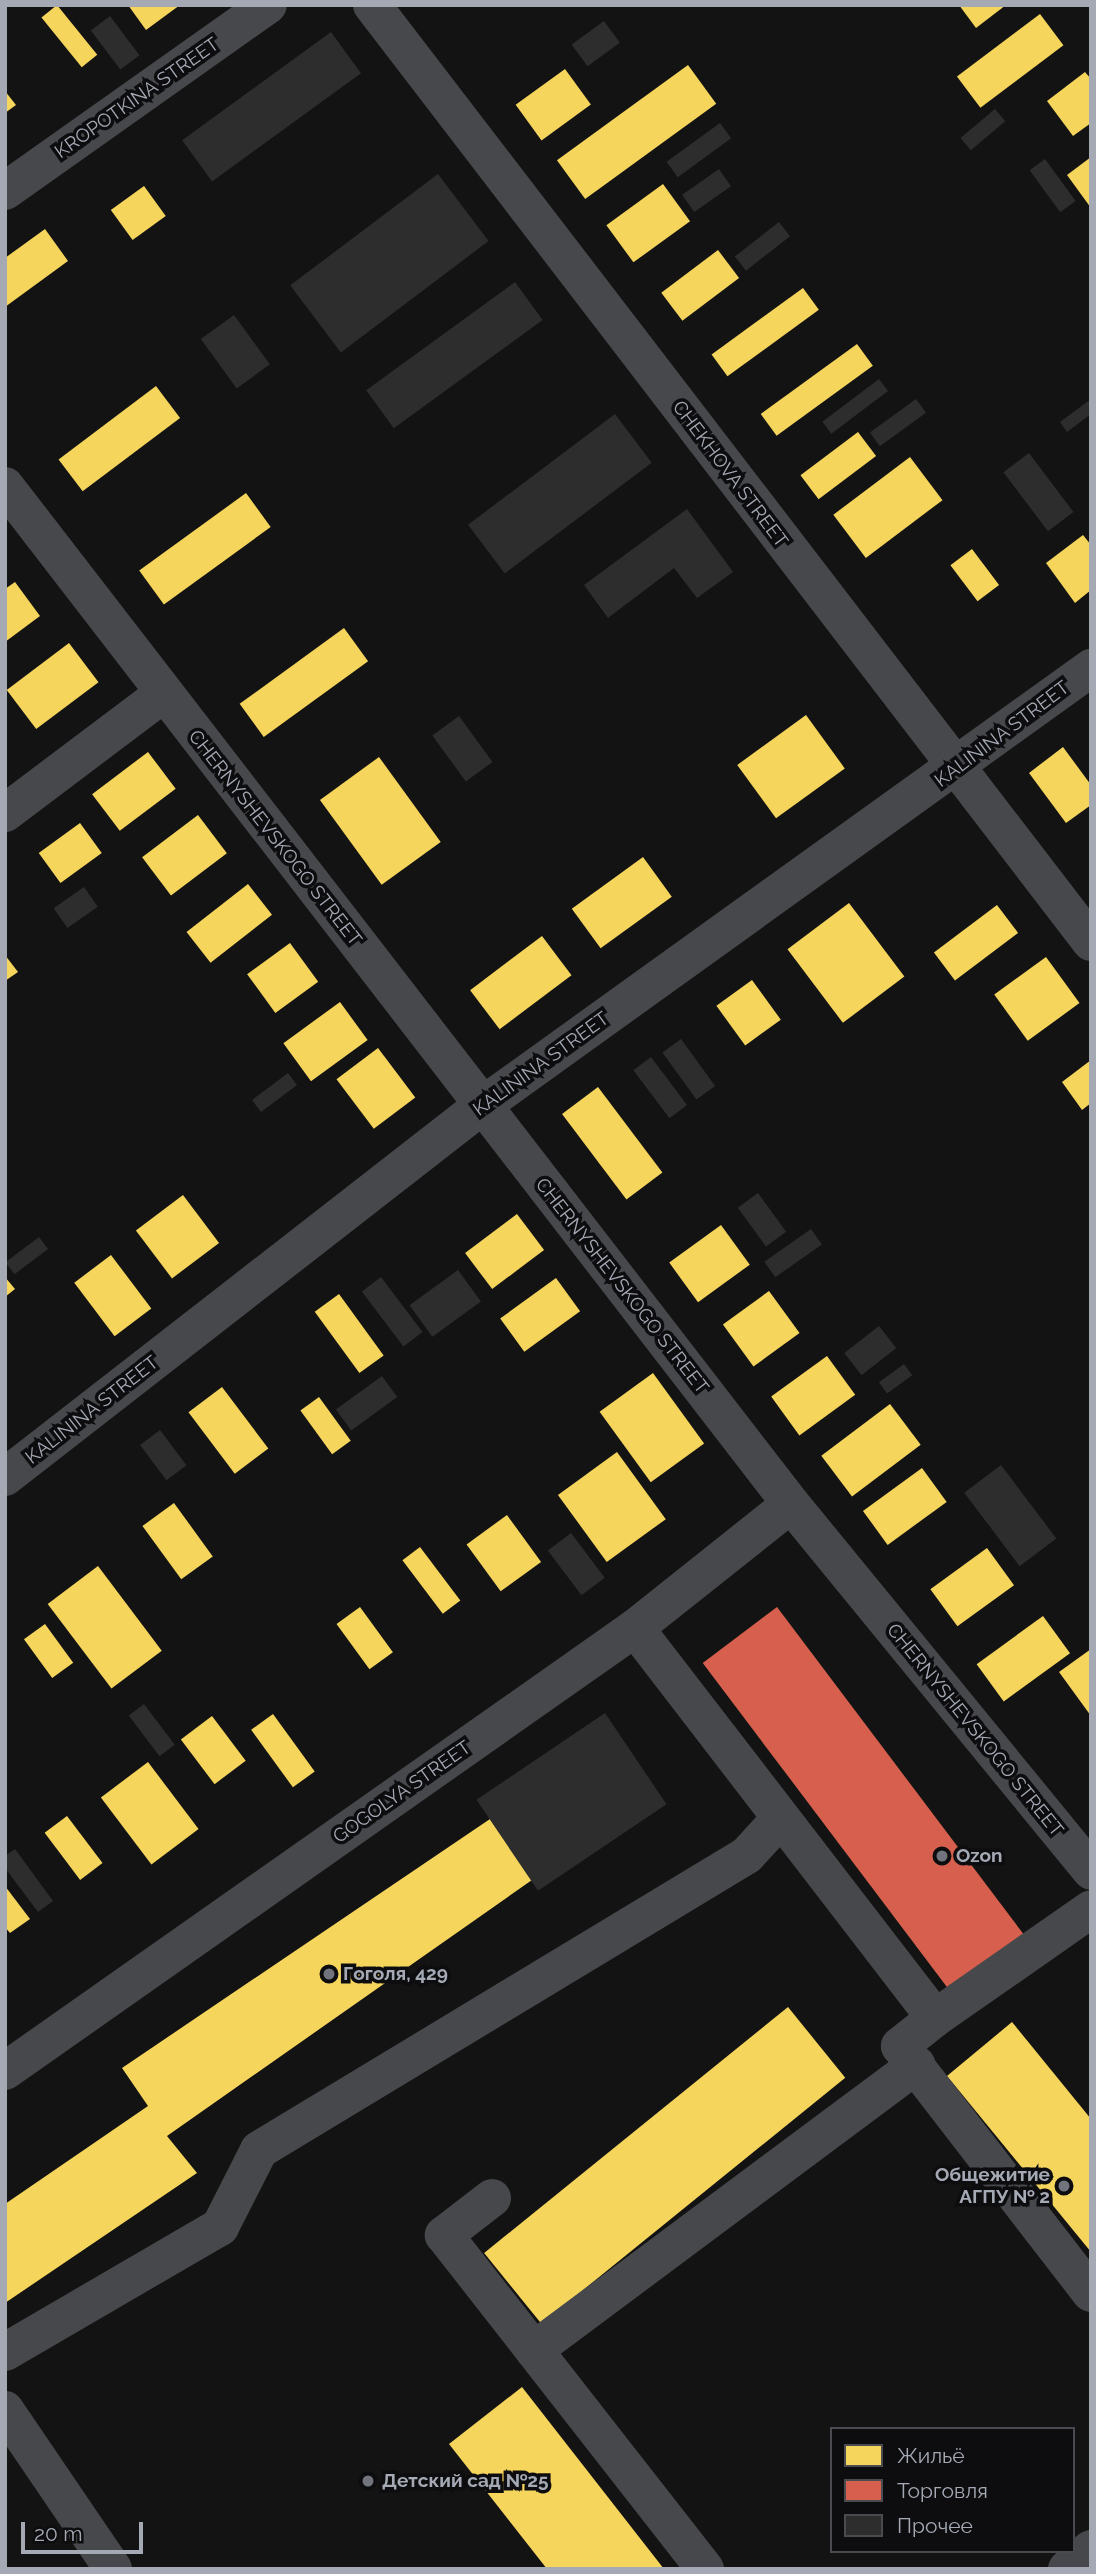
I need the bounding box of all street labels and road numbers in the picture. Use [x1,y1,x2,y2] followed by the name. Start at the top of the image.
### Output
[50,33,224,163] street label: KROPOTKINA STREET
[667,396,793,552] street label: CHEKHOVA STREET
[930,676,1074,792] street label: KALININA STREET
[184,726,366,950] street label: CHERNYSHEVSKOGO STREET
[468,1007,614,1121] street label: KALININA STREET
[531,1174,713,1398] street label: CHERNYSHEVSKOGO STREET
[21,1351,163,1469] street label: KALININA STREET
[882,1619,1068,1841] street label: CHERNYSHEVSKOGO STREET
[329,1736,475,1848] street label: GOGOLYA STREET

